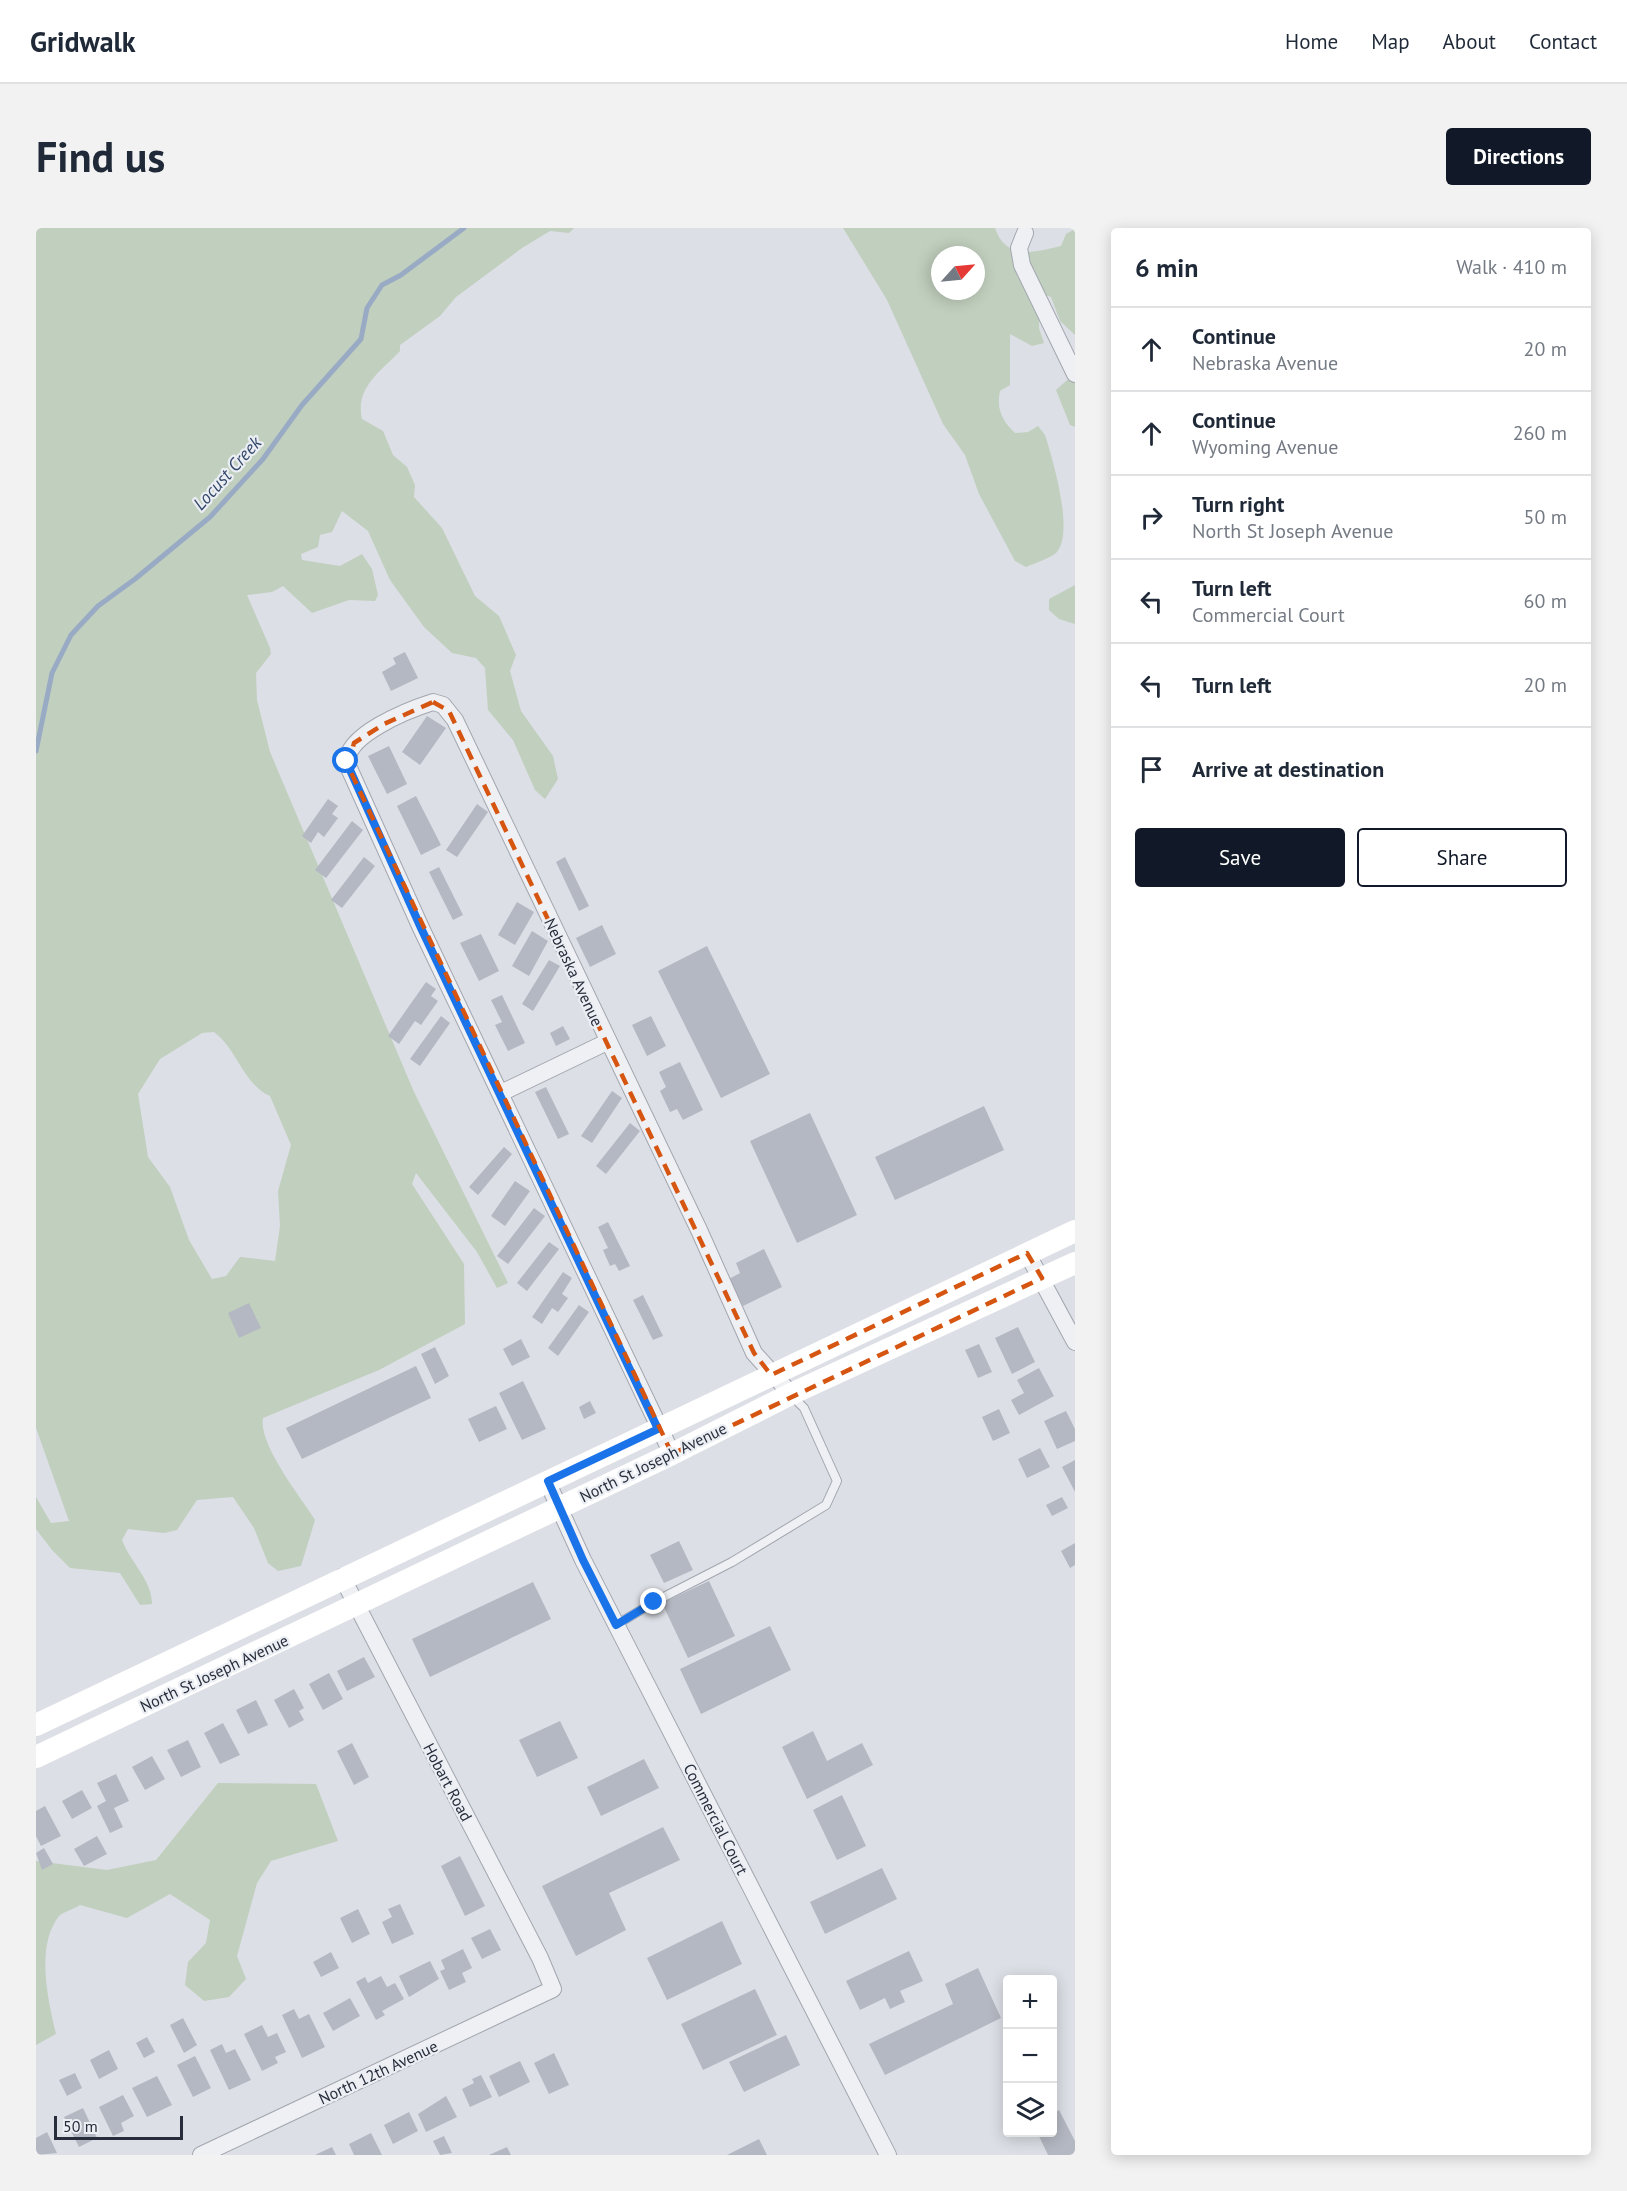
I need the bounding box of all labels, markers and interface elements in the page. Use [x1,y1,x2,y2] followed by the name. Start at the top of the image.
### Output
[30,23,136,60] text: Gridwalk
[1285,28,1338,55] text: Home
[1371,28,1410,55] text: Map
[1443,28,1496,55] text: About
[1529,28,1597,55] text: Contact
[1446,128,1591,185] button: Directions
[36,129,165,184] text: Find us
[931,246,985,300] north arrow
[1135,251,1198,284] text: 6 min
[1456,254,1567,280] text: Walk · 410 m
[1192,322,1276,350] text: Continue
[1135,333,1168,366] icon: ahead
[1524,336,1567,362] text: 20 m
[1192,350,1338,376] text: Nebraska Avenue
[1192,406,1276,434] text: Continue
[1135,417,1168,450] icon: ahead
[1513,420,1567,446] text: 260 m
[188,431,267,515] water label: Locust Creek
[1192,434,1339,460] text: Wyoming Avenue
[1192,490,1284,518] text: Turn right
[1135,501,1168,534] icon: right
[1524,504,1567,530] text: 50 m
[1192,518,1393,544] text: North St Joseph Avenue
[1192,574,1272,602] text: Turn left
[1135,585,1168,618] icon: left
[1524,588,1567,614] text: 60 m
[1192,602,1345,628] text: Commercial Court
[1135,669,1168,702] icon: left
[1192,671,1272,699] text: Turn left
[1524,672,1567,698] text: 20 m
[332,747,358,773] route start
[1135,753,1168,786] icon: arrive
[1192,755,1384,783] text: Arrive at destination
[1135,828,1345,887] button: Save
[1357,828,1567,887] button: Share
[540,915,608,1029] street label: Nebraska Avenue
[576,1418,730,1506] street label: North St Joseph Avenue
[640,1588,666,1614] route end
[137,1630,291,1716] street label: North St Joseph Avenue
[419,1740,477,1824] street label: Hobart Road
[679,1760,753,1878] street label: Commercial Court
[1003,1975,1057,2137] map controls
[1003,1975,1057,2029] button: +
[1003,2029,1057,2083] button: −
[315,2036,441,2108] street label: North 12th Avenue
[1003,2083,1057,2137] button: layers
[54,2113,183,2140] scale bar
[63,2116,98,2136] text: 50 m

